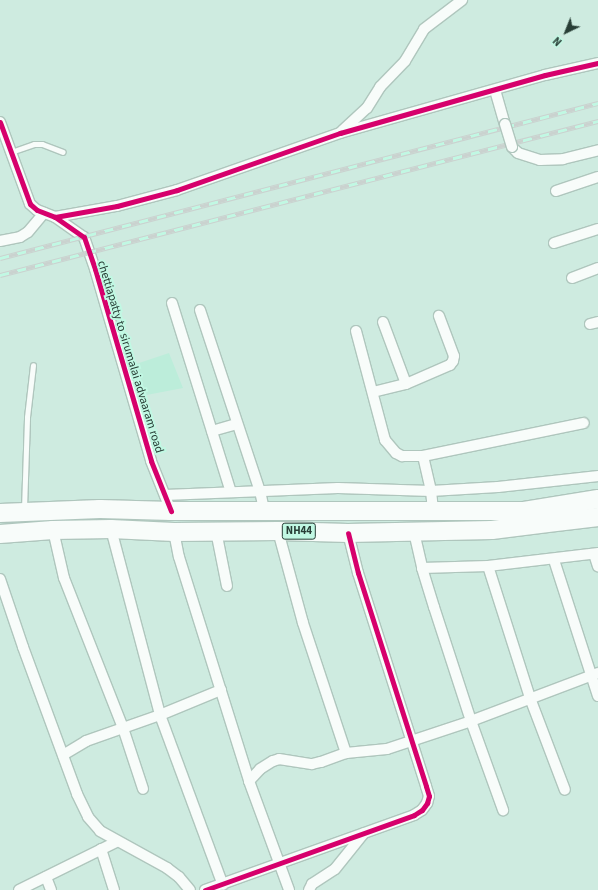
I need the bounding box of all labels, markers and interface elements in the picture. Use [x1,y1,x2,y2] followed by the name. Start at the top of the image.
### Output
[546,12,586,52] north arrow
[550,33,565,49] text: N
[94,259,166,455] street label: chettiapatty to sirumalai advaaram road
[281,522,317,540] road number: NH44

